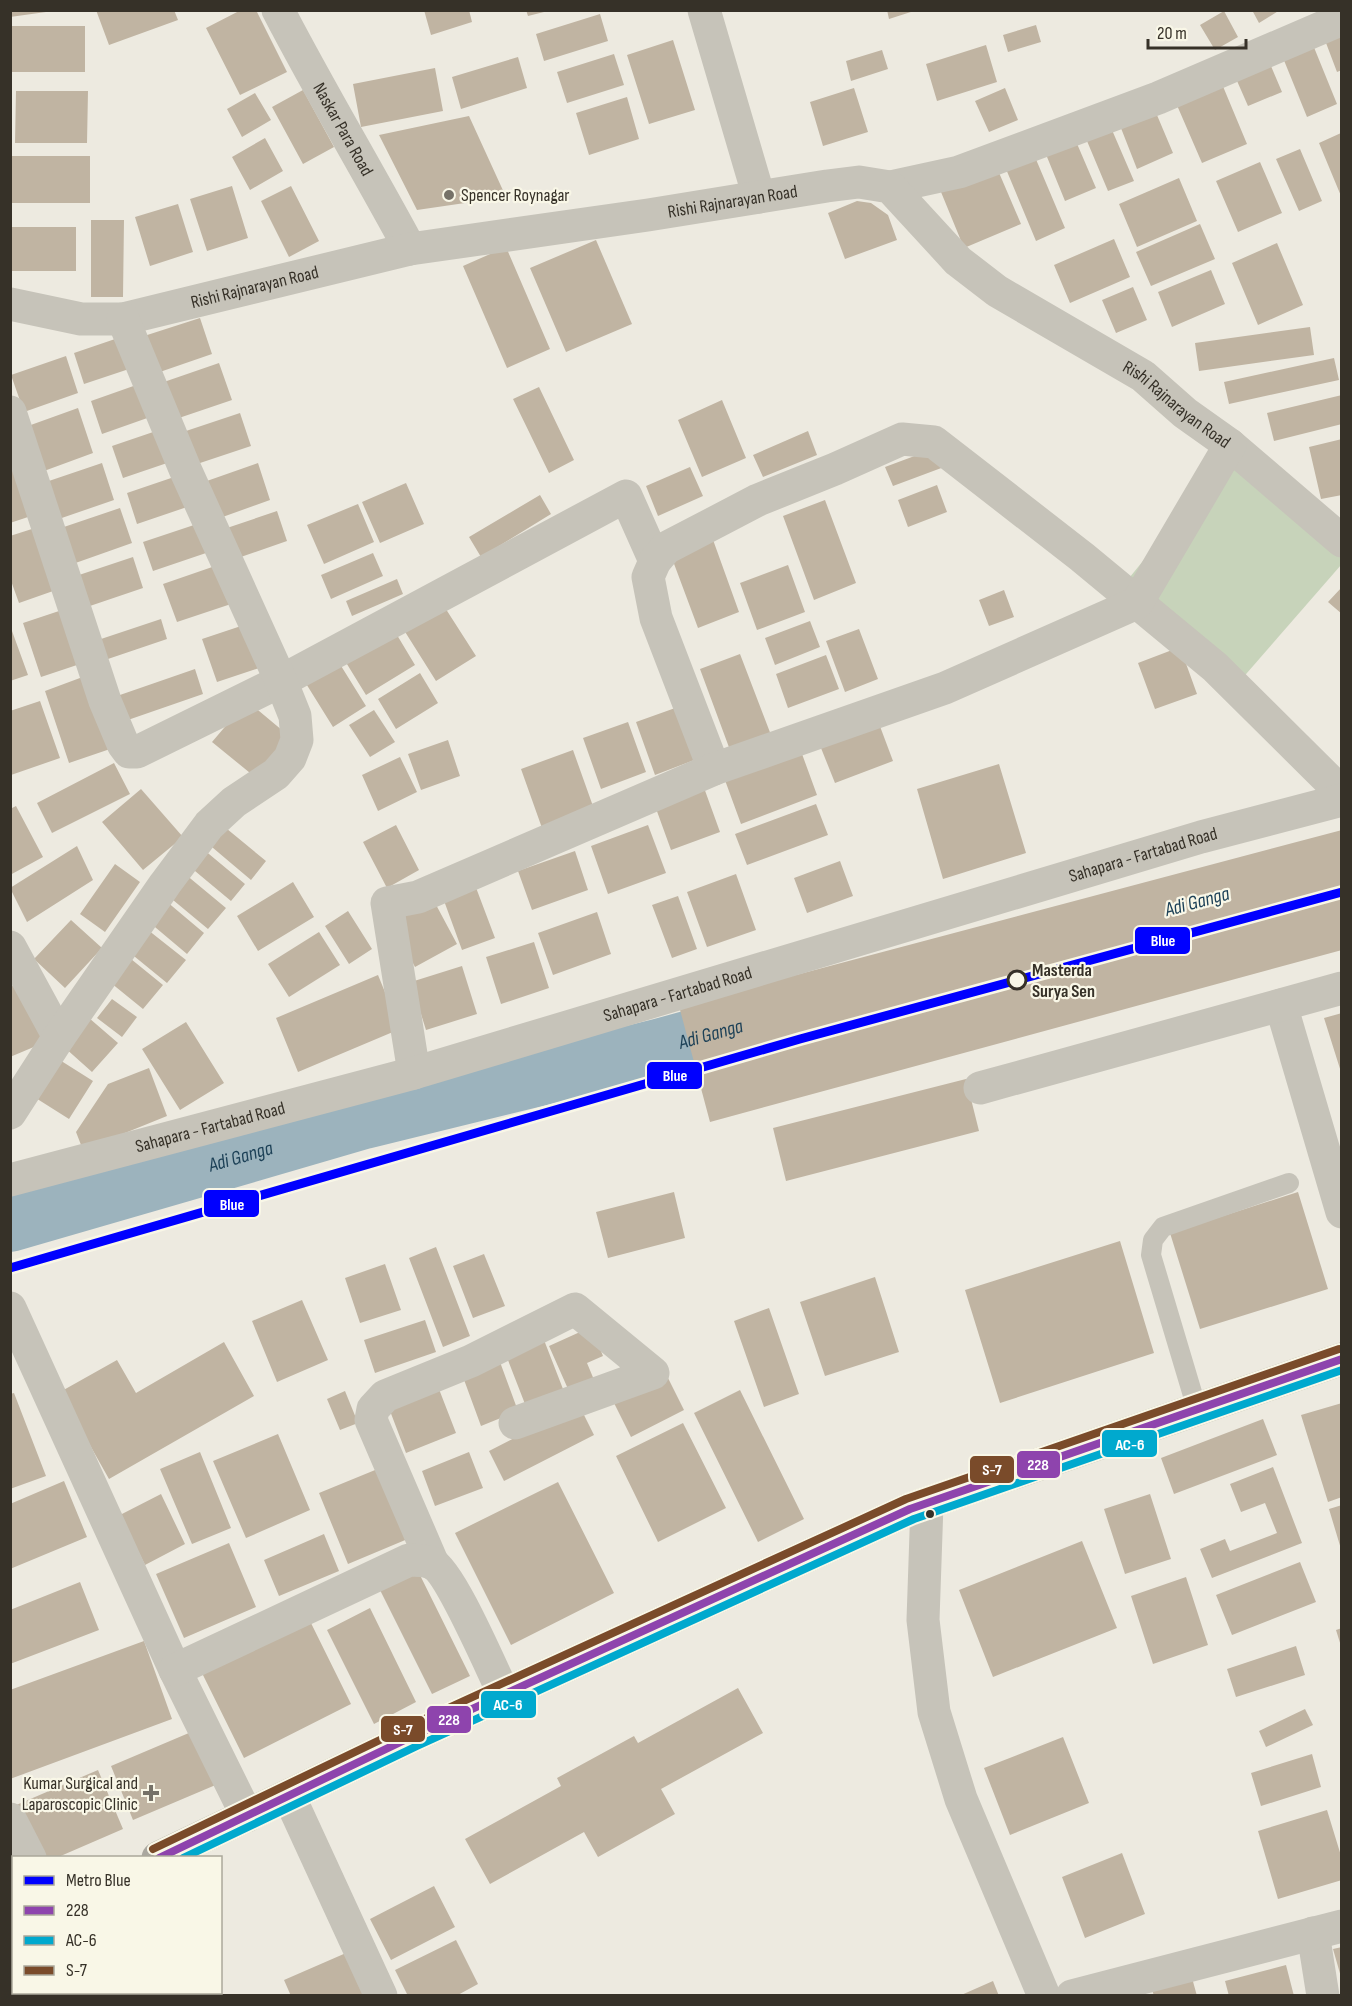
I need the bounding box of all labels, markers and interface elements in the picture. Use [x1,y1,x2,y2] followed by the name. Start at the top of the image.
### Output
[1148,12,1246,50] scale bar
[1157,23,1187,44] text: 20 m
[308,79,377,180] street label: Naskar Para Road
[666,181,799,223] street label: Rishi Rajnarayan Road
[461,185,570,206] place label: Spencer Roynagar
[442,188,456,202] marker: Spencer Roynagar
[189,262,321,313] street label: Rishi Rajnarayan Road
[1119,357,1234,453] street label: Rishi Rajnarayan Road
[1066,823,1220,887] street label: Sahapara - Fartabad Road
[1161,882,1232,922] water label: Adi Ganga
[1134,926,1191,955] line badge: Blue
[1151,932,1175,951] text: Blue
[1032,960,1095,1002] place label: Masterda Surya Sen
[601,962,754,1027] street label: Sahapara - Fartabad Road
[1007,970,1027,990] marker: Masterda Surya Sen
[675,1014,746,1055] water label: Adi Ganga
[646,1061,703,1090] line badge: Blue
[663,1067,687,1086] text: Blue
[133,1098,287,1157] street label: Sahapara - Fartabad Road
[205,1136,276,1178] water label: Adi Ganga
[203,1189,260,1218] line badge: Blue
[220,1196,244,1215] text: Blue
[1101,1429,1158,1458] line badge: AC-6
[1114,1436,1145,1455] text: AC-6
[1016,1450,1061,1479] line badge: 228
[969,1455,1015,1484] line badge: S-7
[1027,1456,1049,1475] text: 228
[982,1461,1002,1480] text: S-7
[924,1508,936,1520] unlabelled marker
[480,1690,537,1719] line badge: AC-6
[492,1696,523,1715] text: AC-6
[426,1705,472,1734] line badge: 228
[438,1711,460,1730] text: 228
[380,1715,426,1743] line badge: S-7
[393,1721,413,1740] text: S-7
[22,1773,138,1815] place label: Kumar Surgical and Laparoscopic Clinic
[142,1784,160,1802] marker: Kumar Surgical and Laparoscopic Clinic
[12,1856,222,1994] legend
[66,1870,131,1891] text: Metro Blue
[66,1900,89,1921] text: 228
[65,1930,97,1951] text: AC-6
[66,1960,88,1981] text: S-7

